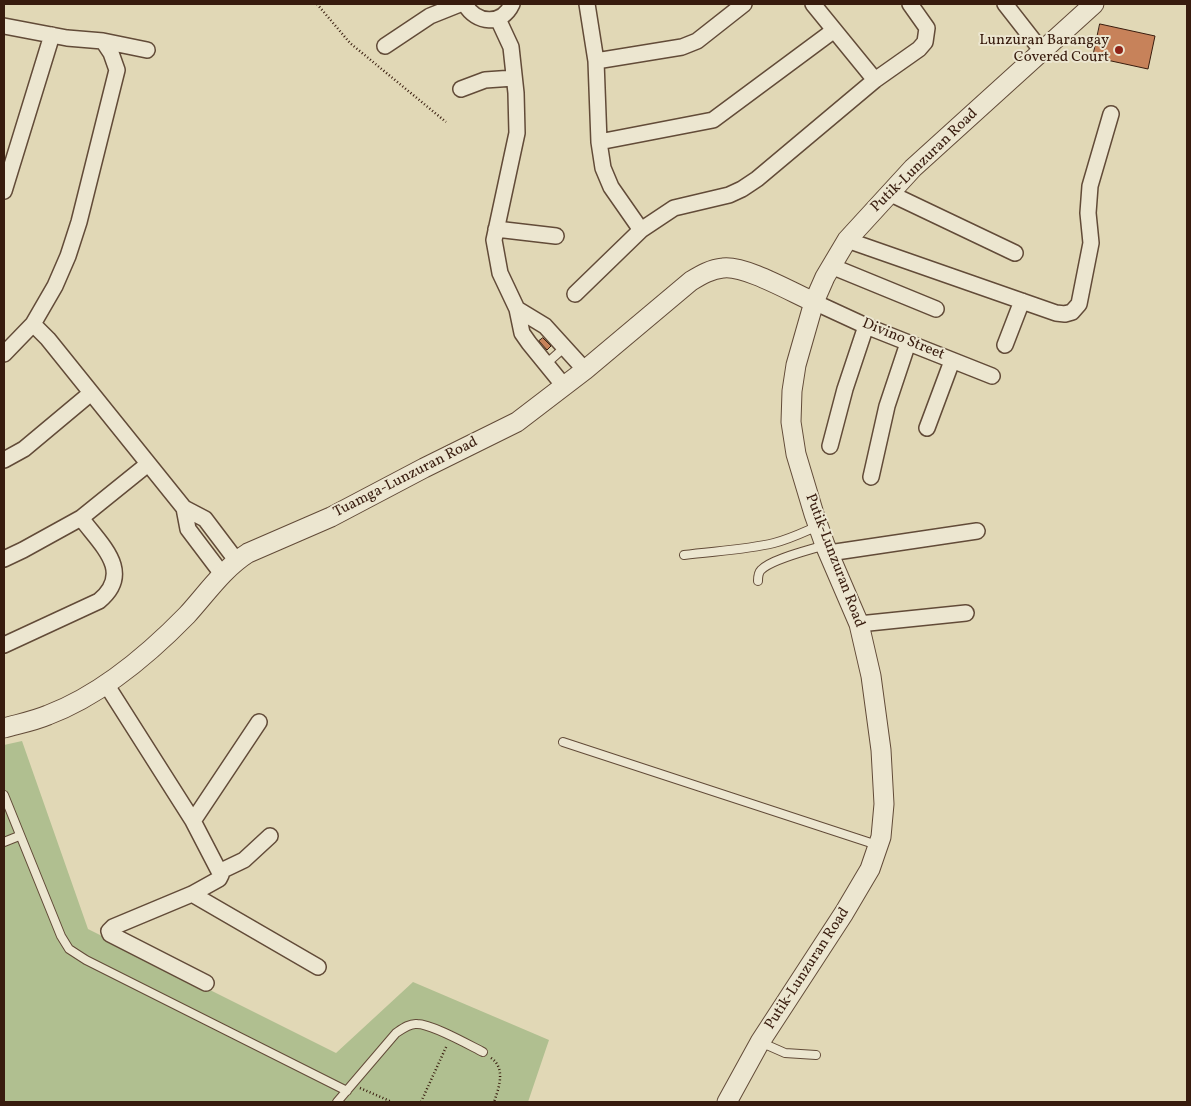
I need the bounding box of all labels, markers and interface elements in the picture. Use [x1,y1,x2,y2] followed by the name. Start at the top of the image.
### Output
[979,32,1109,67] place label: Lunzuran Barangay Covered Court
[1113,44,1125,56] marker: Lunzuran Barangay Covered Court
[868,105,982,217] street label: Putik-Lunzuran Road
[859,315,947,365] street label: Divino Street
[331,434,481,522] street label: Tuamga-Lunzuran Road
[800,492,868,630] street label: Putik-Lunzuran Road
[762,905,854,1033] street label: Putik-Lunzuran Road

